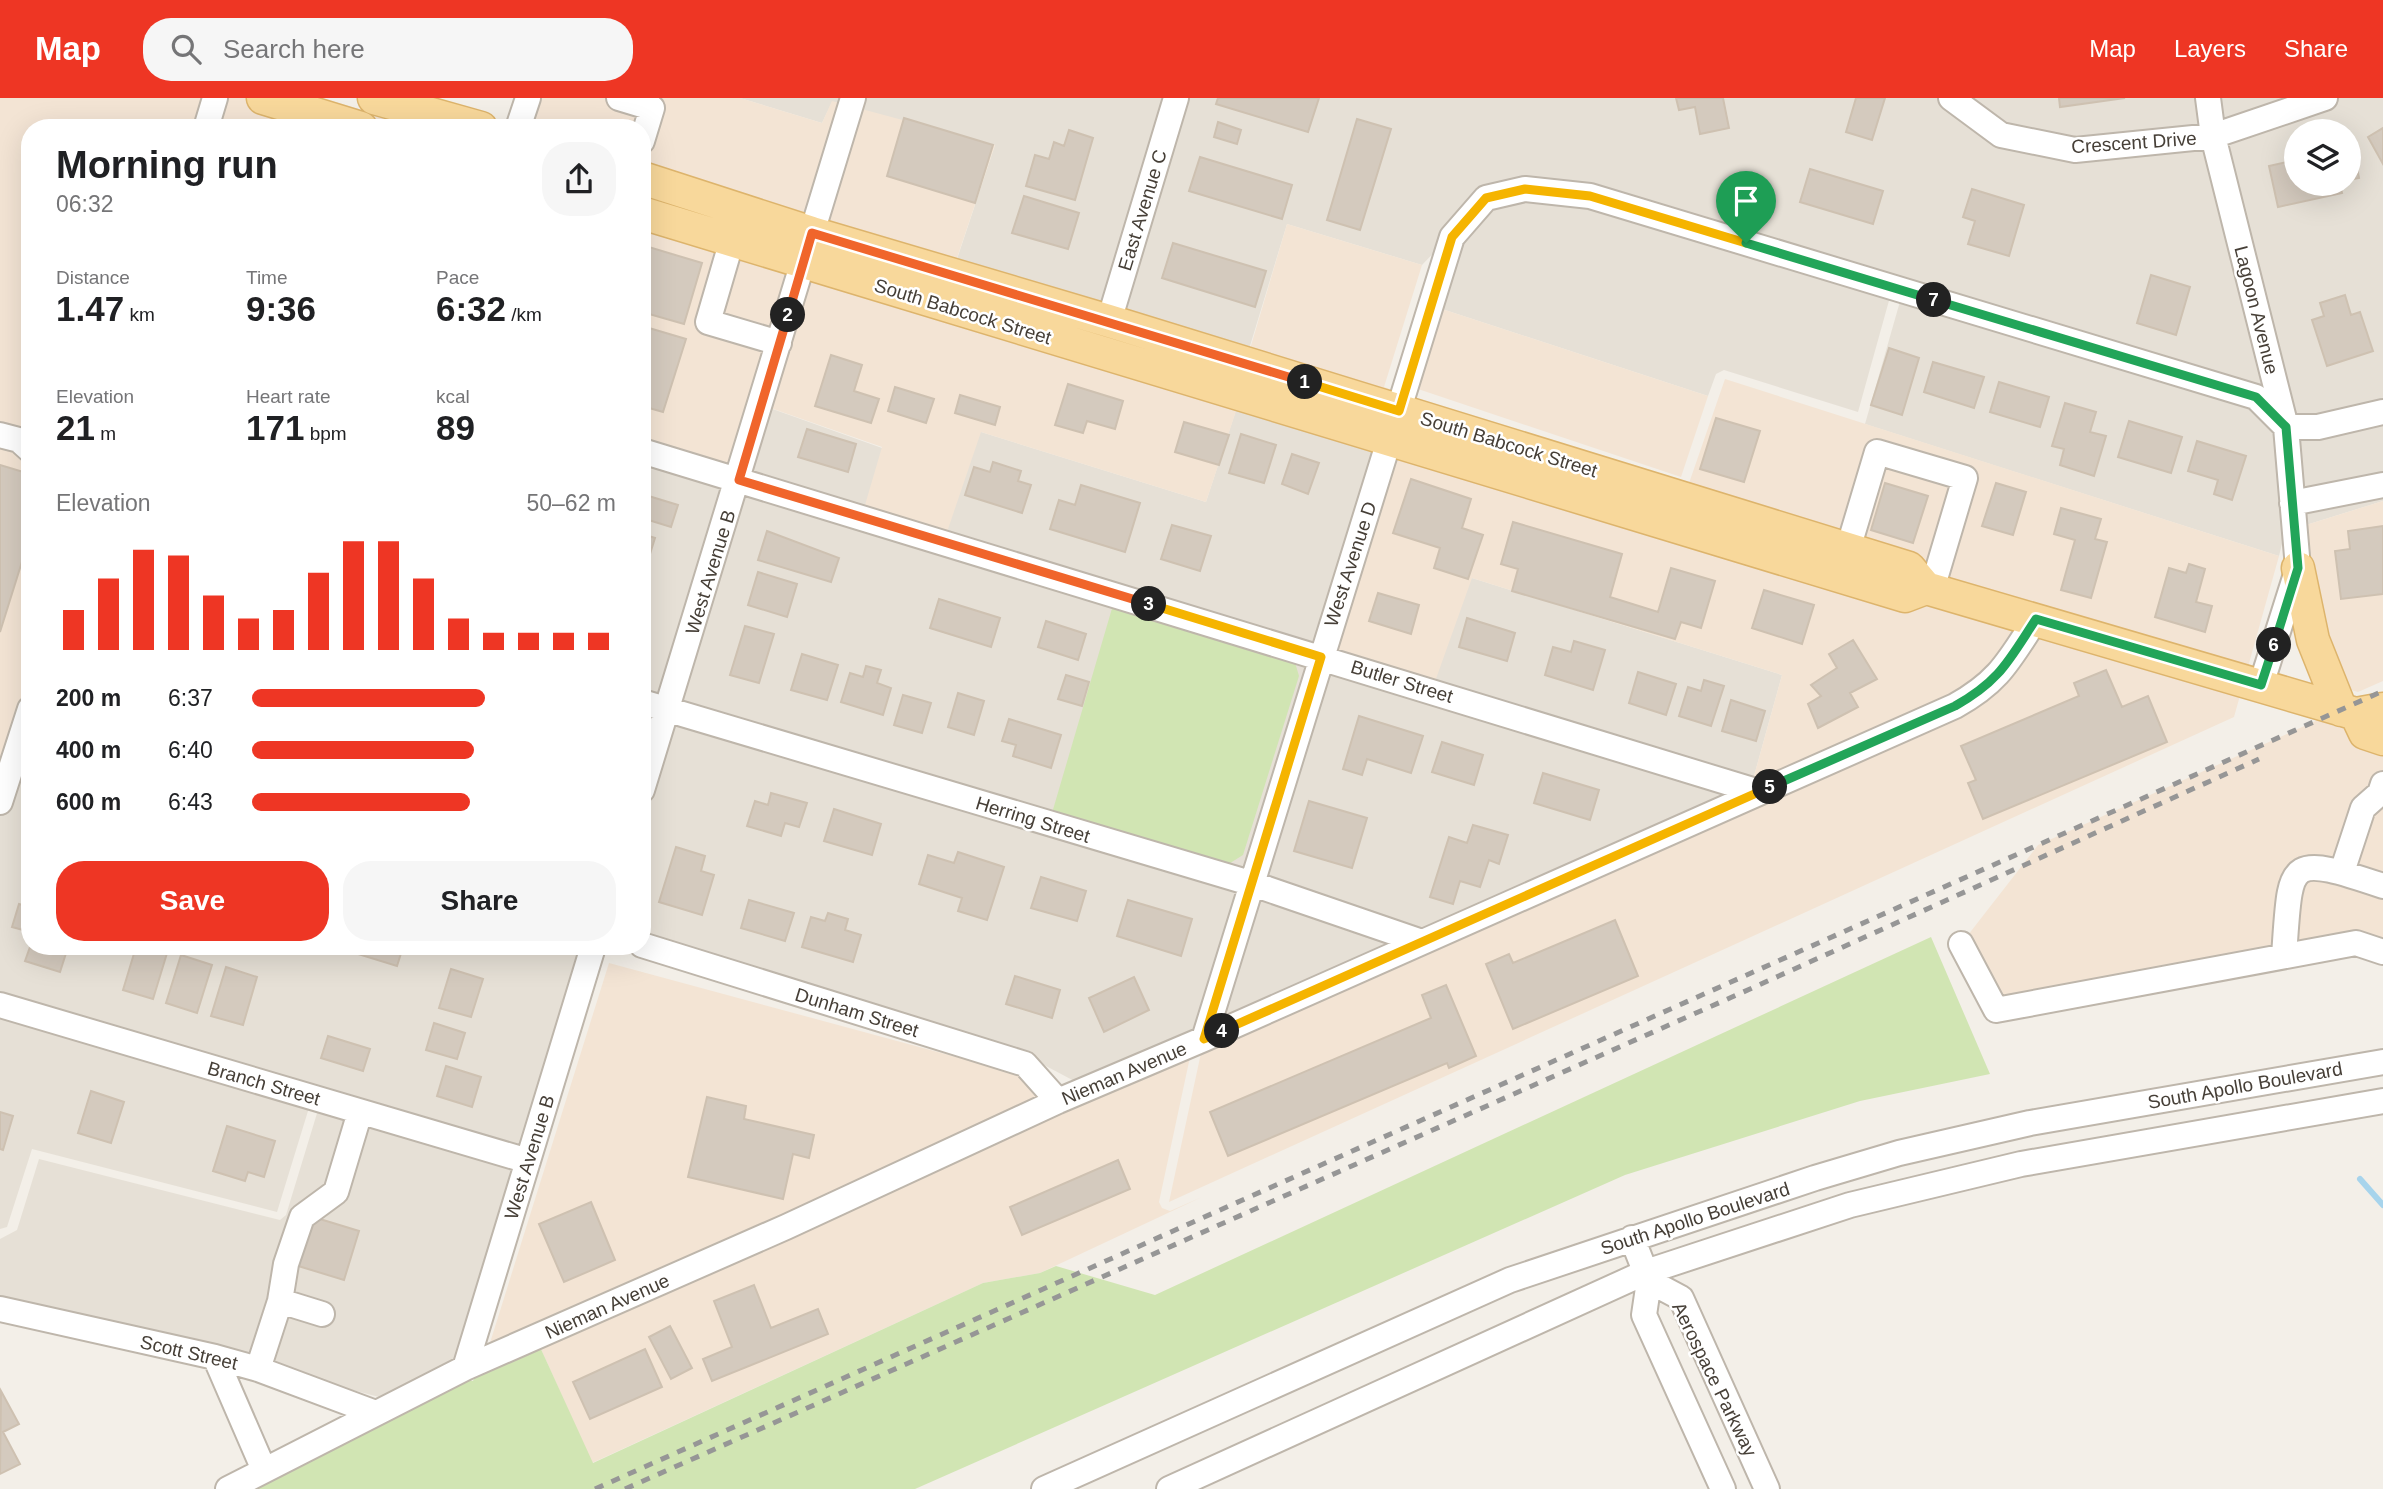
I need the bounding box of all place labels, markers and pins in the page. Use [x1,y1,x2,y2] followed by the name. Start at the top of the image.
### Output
[1716,171,1776,243] pin
[1916,282,1952,318] pin: 7
[770,298,806,332] pin: 2
[1288,364,1322,400] pin: 1
[1132,587,1166,622] pin: 3
[2256,628,2292,662] pin: 6
[1752,770,1788,804] pin: 5
[1204,1014,1240,1048] pin: 4

